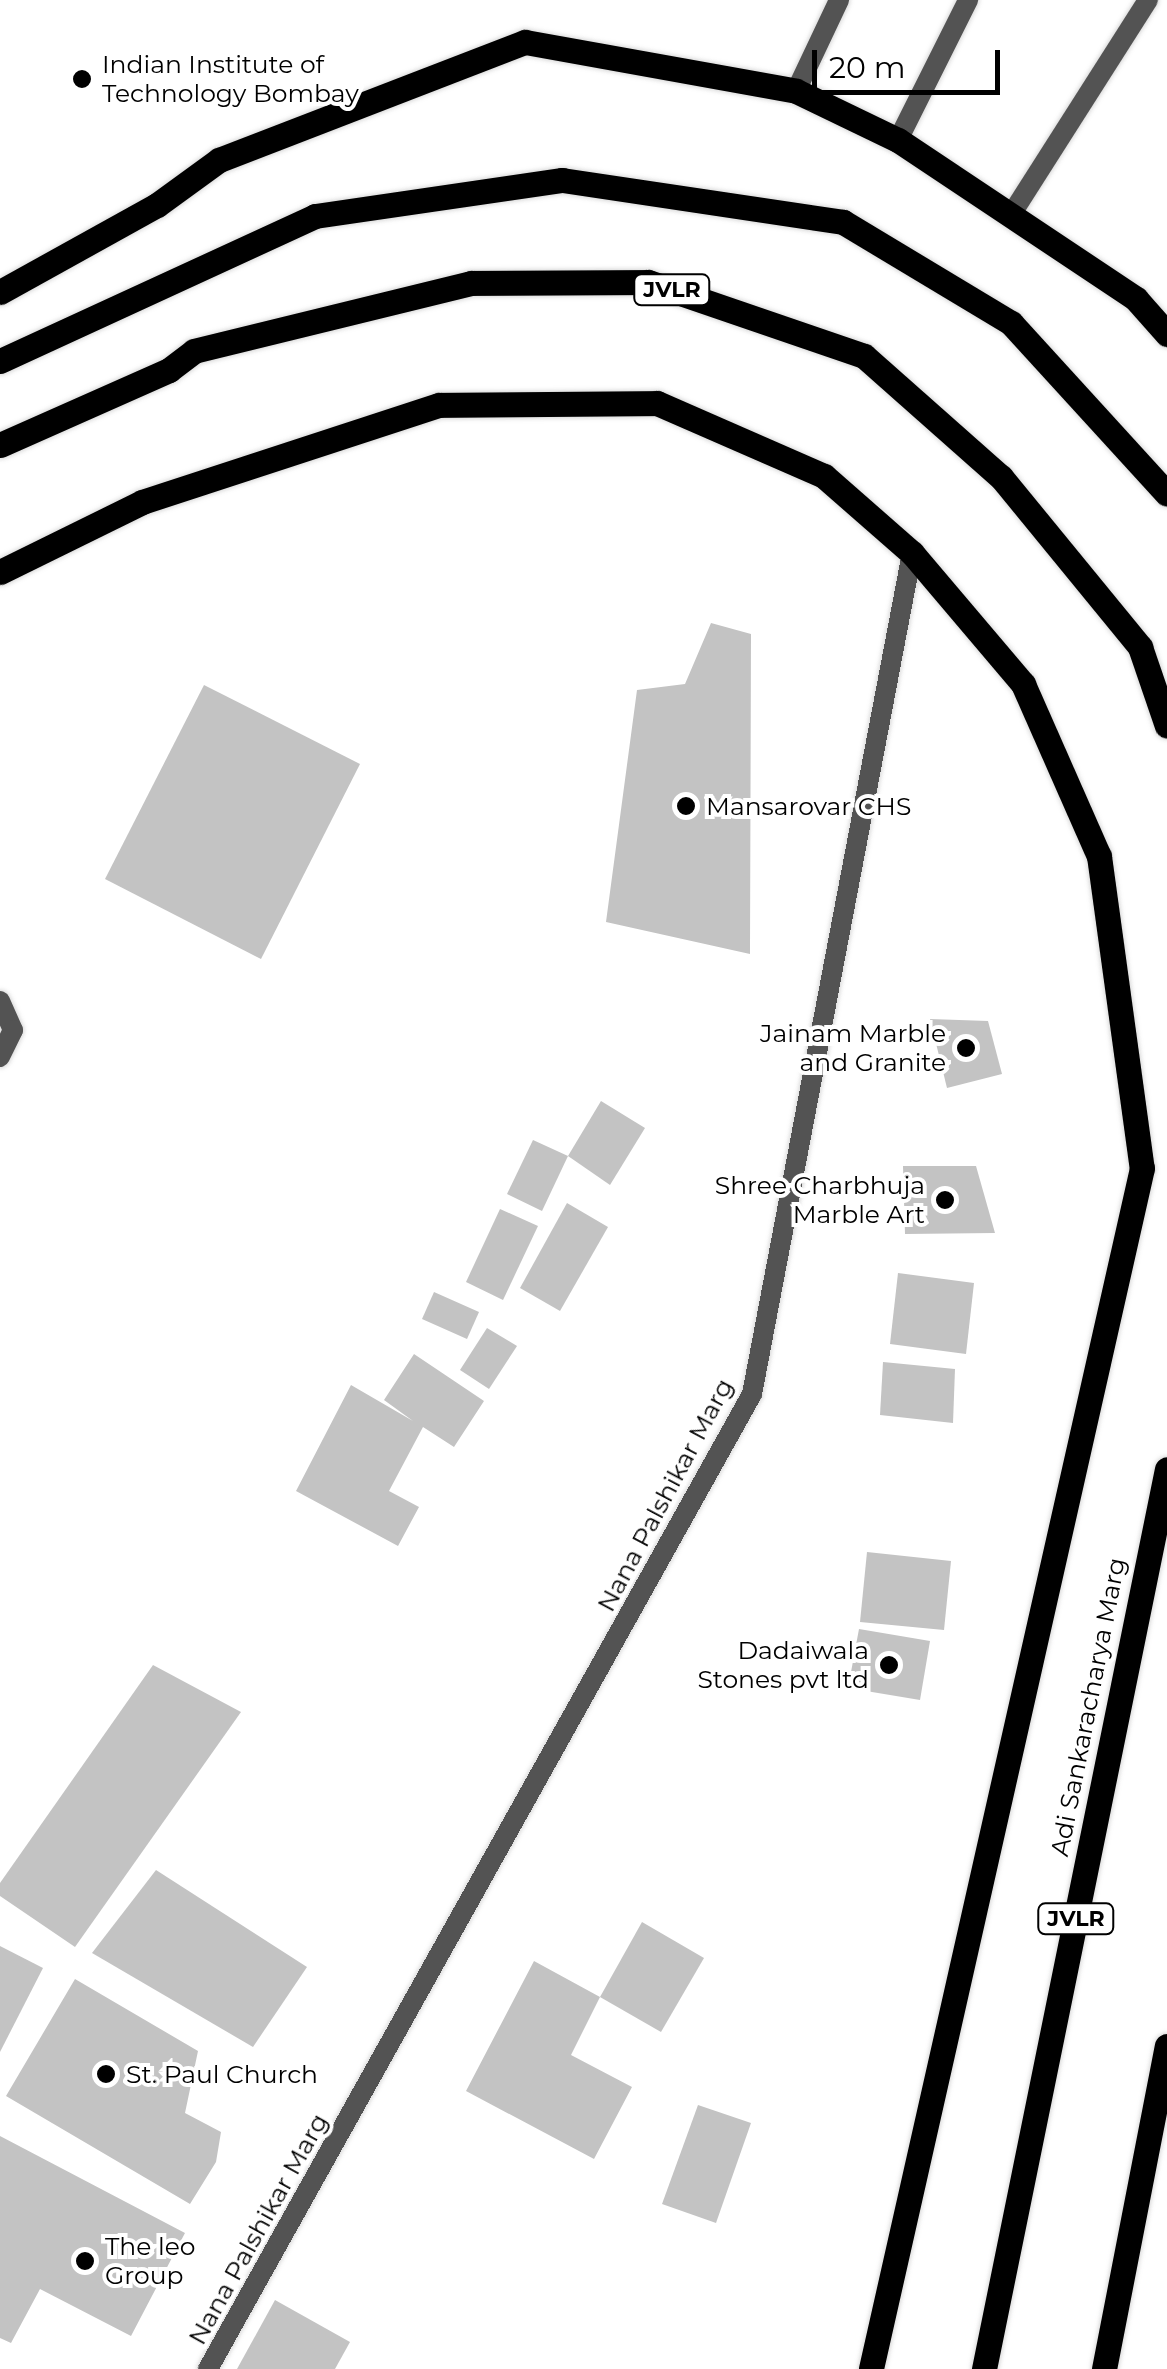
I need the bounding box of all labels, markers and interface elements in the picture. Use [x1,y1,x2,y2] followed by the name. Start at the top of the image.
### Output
[817,30,1004,92] scale bar
[829,49,906,86] text: 20 m
[102,50,359,109] place label: Indian Institute of Technology Bombay
[71,68,93,90] marker: Indian Institute of Technology Bombay
[632,273,712,307] road number: JVLR
[706,791,911,821] place label: Mansarovar CHS
[675,795,697,817] marker: Mansarovar CHS
[760,1019,946,1078] place label: Jainam Marble and Granite
[955,1037,977,1059] marker: Jainam Marble and Granite
[715,1171,925,1230] place label: Shree Charbhuja Marble Art
[934,1189,956,1211] marker: Shree Charbhuja Marble Art
[591,1373,739,1617] street label: Nana Palshikar Marg
[1044,1555,1132,1859] street label: Adi Sankaracharya Marg
[697,1636,869,1695] place label: Dadaiwala Stones pvt ltd
[878,1654,900,1676] marker: Dadaiwala Stones pvt ltd
[1036,1902,1116,1936] road number: JVLR
[126,2059,318,2089] place label: St. Paul Church
[95,2063,117,2085] marker: St. Paul Church
[182,2108,334,2350] street label: Nana Palshikar Marg
[105,2232,195,2291] place label: The leo Group
[74,2250,96,2272] marker: The leo Group

